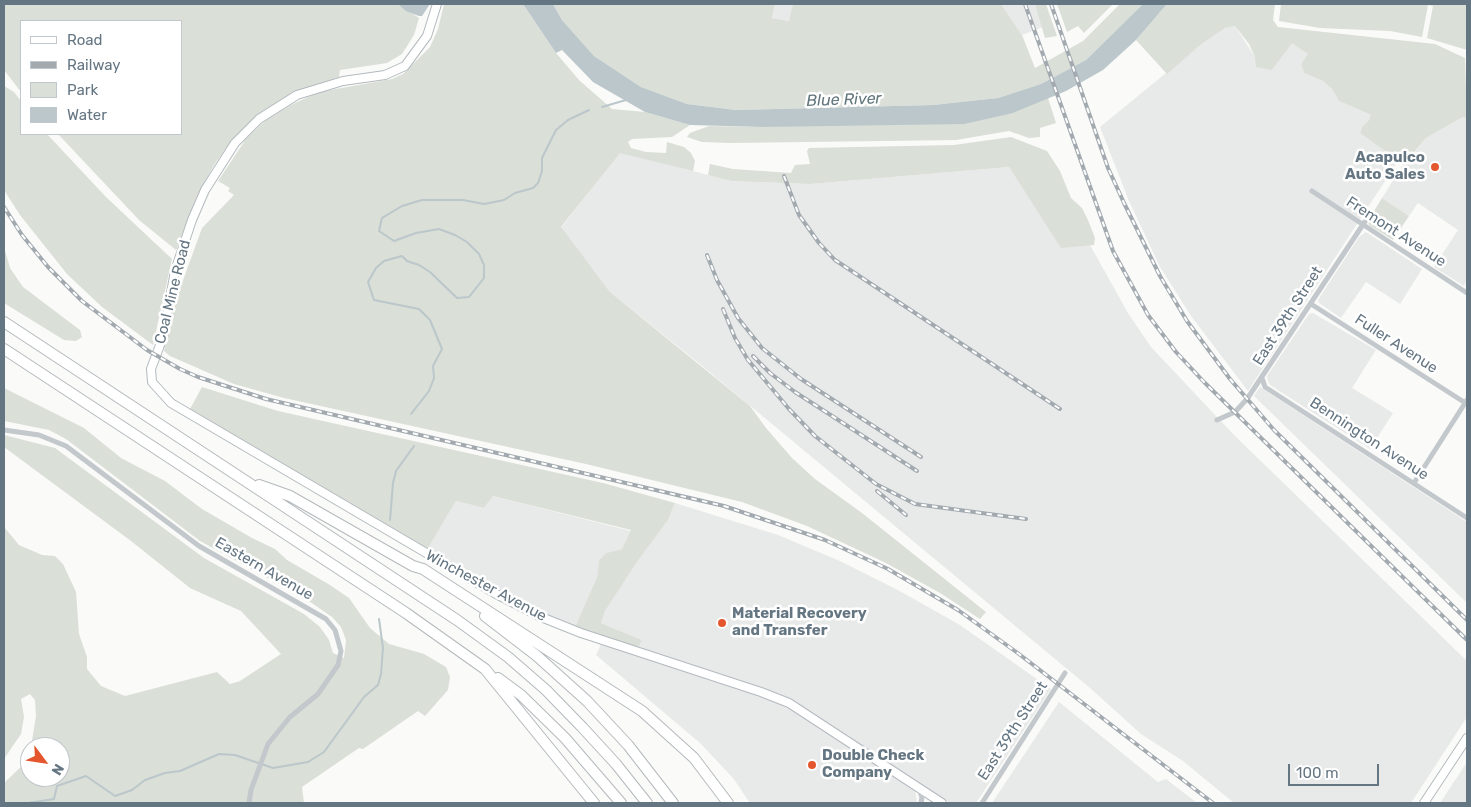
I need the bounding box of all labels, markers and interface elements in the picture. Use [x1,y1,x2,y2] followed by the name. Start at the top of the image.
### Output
[20,20,182,135] legend
[67,31,103,49] text: Road
[67,56,121,74] text: Railway
[67,81,98,99] text: Park
[806,89,882,111] water label: Blue River
[67,106,107,124] text: Water
[1345,149,1425,184] place label: Acapulco Auto Sales
[1429,161,1441,173] marker: Acapulco Auto Sales
[1343,193,1449,271] street label: Fremont Avenue
[151,238,195,346] street label: Coal Mine Road
[1249,263,1327,369] street label: East 39th Street
[1351,311,1441,377] street label: Fuller Avenue
[1306,394,1432,484] street label: Bennington Avenue
[212,534,316,604] street label: Eastern Avenue
[422,547,550,625] street label: Winchester Avenue
[732,605,867,640] place label: Material Recovery and Transfer
[716,617,728,629] marker: Material Recovery and Transfer
[974,678,1052,784] street label: East 39th Street
[20,737,70,787] north arrow
[822,747,924,782] place label: Double Check Company
[1291,754,1382,786] scale bar
[806,759,818,771] marker: Double Check Company
[48,761,67,778] text: N
[1296,764,1338,782] text: 100 m

